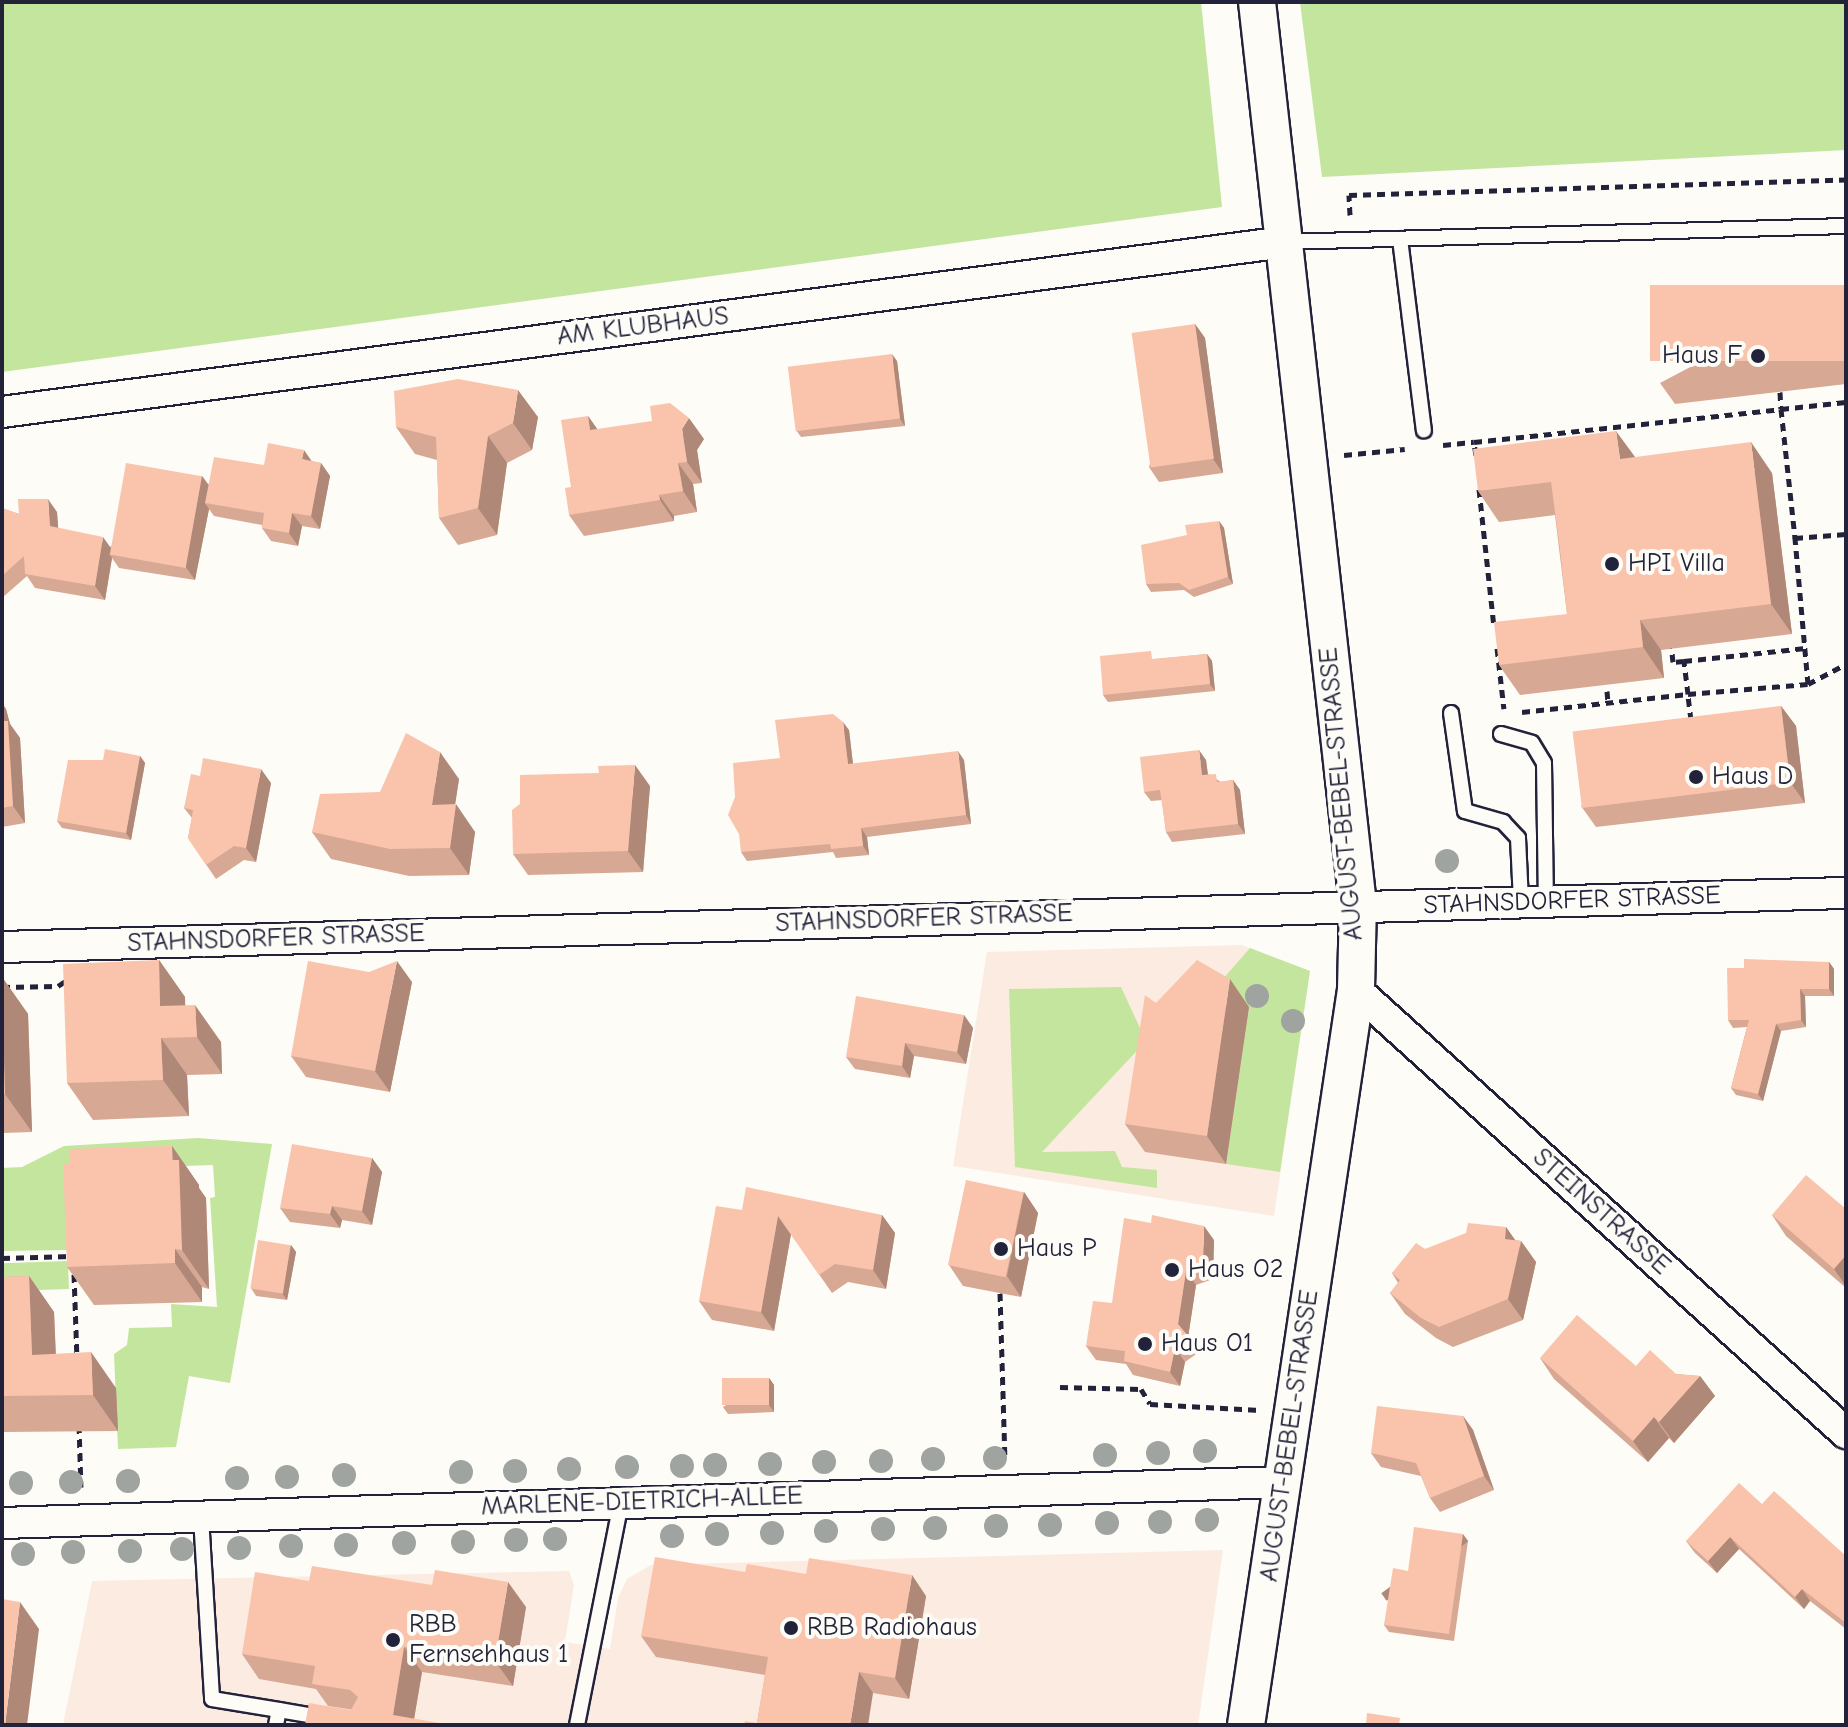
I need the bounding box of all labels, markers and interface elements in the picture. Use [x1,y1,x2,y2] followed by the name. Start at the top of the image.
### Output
[555,301,731,353] street label: AM KLUBHAUS
[1662,340,1742,372] place label: Haus F
[1749,347,1767,365] marker: Haus F
[1628,548,1725,580] place label: HPI Villa
[1603,555,1621,573] marker: HPI Villa
[1314,646,1370,942] street label: AUGUST-BEBEL-STRASSE
[1712,761,1793,793] place label: Haus D
[1687,768,1705,786] marker: Haus D
[1423,880,1721,922] street label: STAHNSDORFER STRASSE
[775,898,1073,940] street label: STAHNSDORFER STRASSE
[127,918,425,960] street label: STAHNSDORFER STRASSE
[1526,1142,1676,1282] street label: STEINSTRASSE
[1017,1233,1097,1265] place label: Haus P
[992,1240,1010,1258] marker: Haus P
[1188,1254,1283,1286] place label: Haus O2
[1163,1261,1181,1279] marker: Haus O2
[1254,1288,1326,1584] street label: AUGUST-BEBEL-STRASSE
[1161,1328,1253,1360] place label: Haus O1
[1136,1335,1154,1353] marker: Haus O1
[481,1481,803,1523] street label: MARLENE-DIETRICH-ALLEE
[409,1609,568,1670] place label: RBB Fernsehhaus 1
[807,1612,977,1644] place label: RBB Radiohaus
[782,1619,800,1637] marker: RBB Radiohaus
[384,1631,402,1649] marker: RBB Fernsehhaus 1

